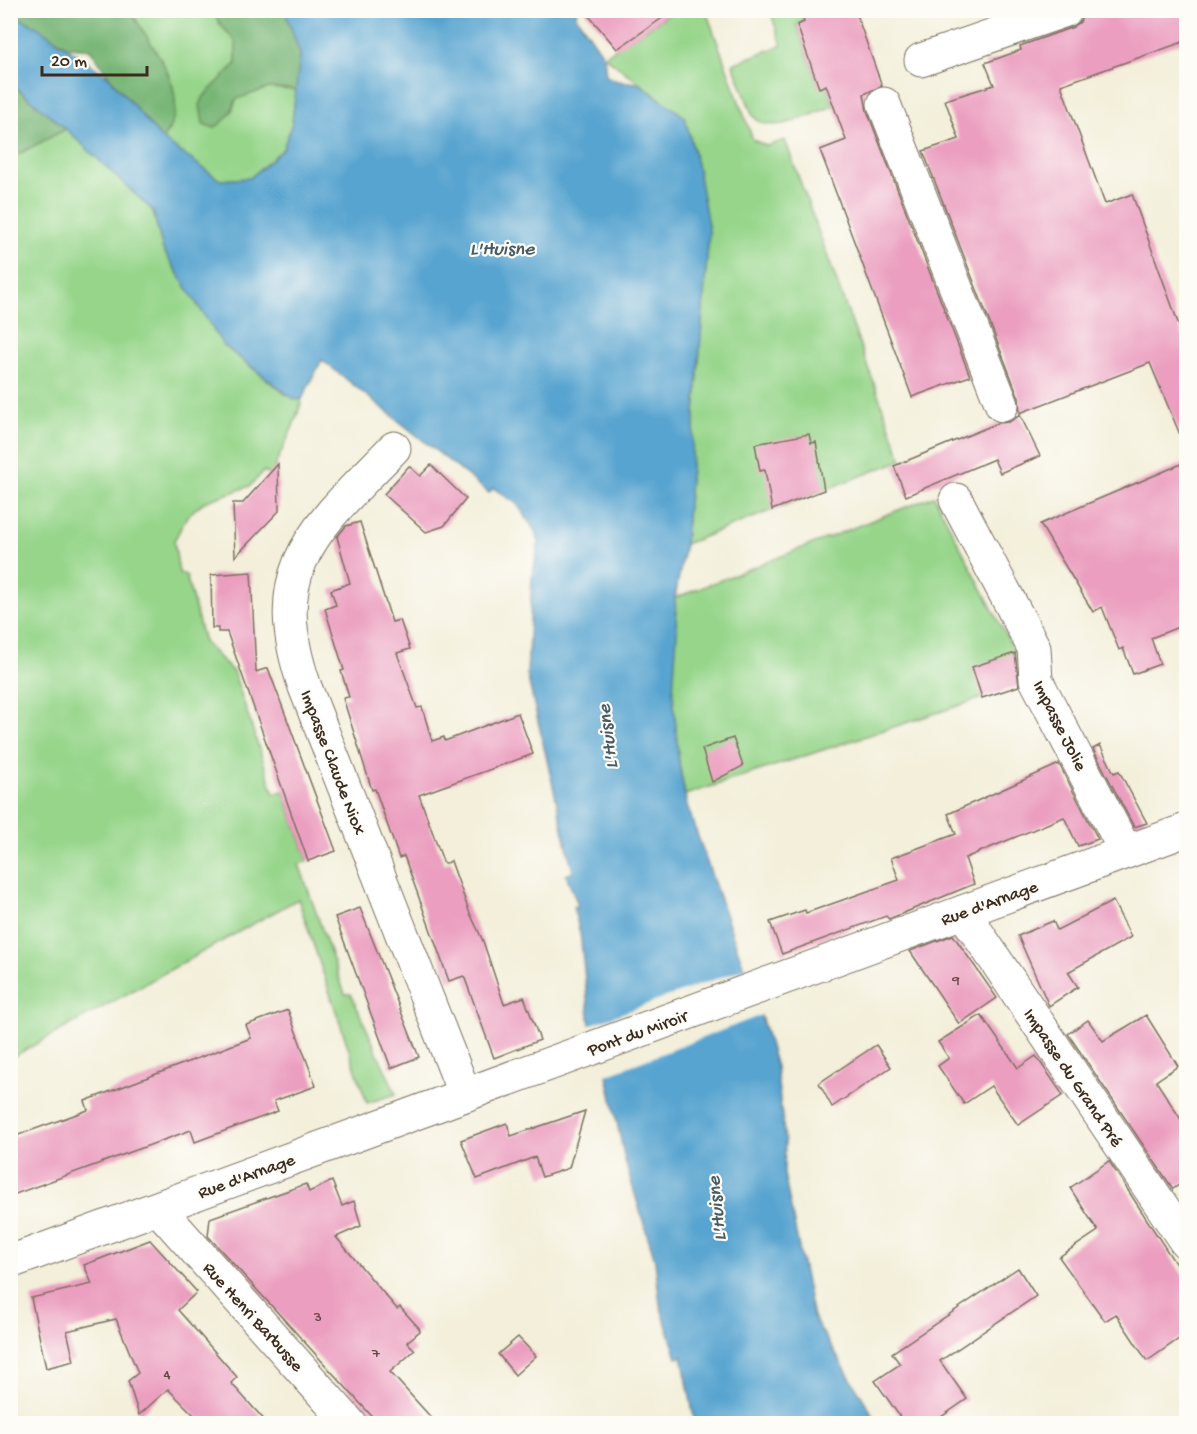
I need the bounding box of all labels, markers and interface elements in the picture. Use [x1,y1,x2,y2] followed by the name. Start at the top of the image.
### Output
[42,39,147,77] scale bar
[51,52,87,73] text: 20 m
[470,239,535,262] water label: L'Huisne
[1027,677,1091,776] street label: Impasse Jolie
[294,687,369,839] street label: Impasse Claude Niox
[594,702,625,770] water label: L'Huisne
[939,877,1042,932] street label: Rue d'Arnage
[951,972,960,990] house number: 9
[1018,1005,1127,1152] street label: Impasse du Grand Pré
[584,1006,692,1063] street label: Pont du Miroir
[196,1150,299,1205] street label: Rue d'Arnage
[704,1175,733,1242] water label: L'Huisne
[197,1259,307,1377] street label: Rue Henri Barbusse
[313,1309,322,1327] house number: 3
[371,1345,381,1363] house number: 7
[163,1366,171,1384] house number: 4

